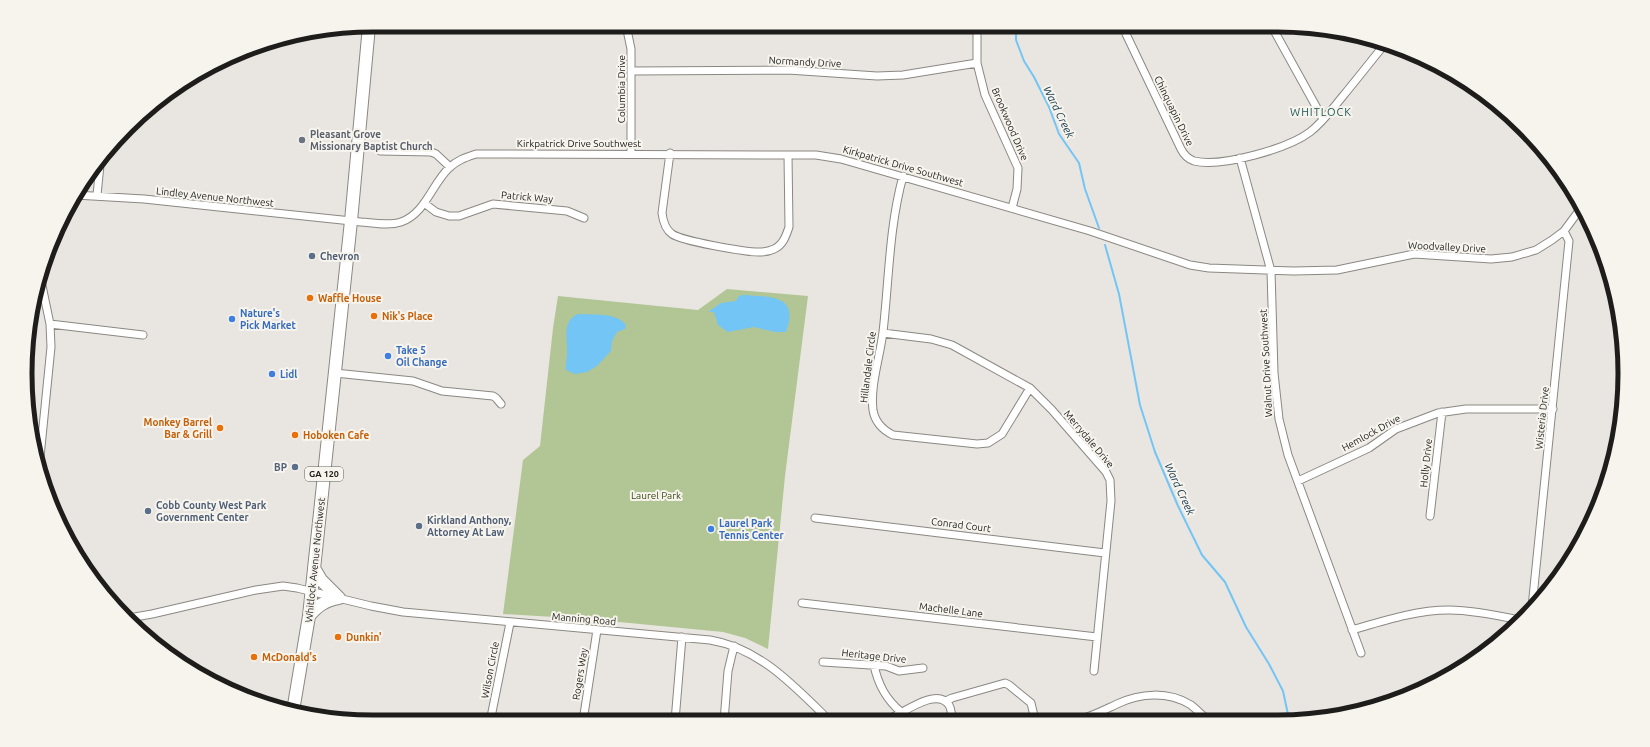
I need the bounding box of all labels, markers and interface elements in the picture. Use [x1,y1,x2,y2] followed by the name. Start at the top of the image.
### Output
[616,55,627,123] street label: Columbia Drive
[768,55,842,69] street label: Normandy Drive
[1152,74,1196,148] street label: Chinquapin Drive
[1041,84,1077,140] water label: Ward Creek
[990,86,1030,162] street label: Brookwood Drive
[1290,106,1352,118] district label: WHITLOCK
[310,129,433,152] place label: Pleasant Grove Missionary Baptist Church
[297,135,307,145] marker: Pleasant Grove Missionary Baptist Church
[517,138,641,149] street label: Kirkpatrick Drive Southwest
[842,144,964,188] street label: Kirkpatrick Drive Southwest
[156,185,274,209] street label: Lindley Avenue Northwest
[501,189,554,205] street label: Patrick Way
[1408,239,1486,255] street label: Woodvalley Drive
[307,251,317,261] marker: Chevron
[320,251,359,262] place label: Chevron
[318,292,382,304] place label: Waffle House
[305,293,315,303] marker: Waffle House
[240,308,296,331] place label: Nature's Pick Market
[1258,309,1274,417] street label: Walnut Drive Southwest
[369,311,379,321] marker: Nik's Place
[382,311,433,322] place label: Nik's Place
[227,314,237,324] marker: Nature's Pick Market
[858,331,878,403] street label: Hillandale Circle
[396,345,447,368] place label: Take 5 Oil Change
[383,351,393,361] marker: Take 5 Oil Change
[267,369,277,379] marker: Lidl
[280,369,297,380] place label: Lidl
[1533,386,1551,450] street label: Wisteria Drive
[1062,408,1116,470] street label: Merrydale Drive
[1340,412,1402,454] street label: Hemlock Drive
[144,417,212,440] place label: Monkey Barrel Bar & Grill
[215,423,225,433] marker: Monkey Barrel Bar & Grill
[290,430,300,440] marker: Hoboken Cafe
[303,430,370,441] place label: Hoboken Cafe
[1418,438,1434,488] street label: Holly Drive
[1163,461,1197,517] water label: Ward Creek
[274,462,287,473] place label: BP
[290,462,300,472] marker: BP
[305,467,343,481] road number: GA 120
[631,490,681,501] park label: Laurel Park
[303,497,327,623] street label: Whitlock Avenue Northwest
[156,500,267,523] place label: Cobb County West Park Government Center
[143,506,153,516] marker: Cobb County West Park Government Center
[427,515,512,538] place label: Kirkland Anthony, Attorney At Law
[930,516,992,534] street label: Conrad Court
[719,518,784,541] place label: Laurel Park Tennis Center
[414,521,424,531] marker: Kirkland Anthony, Attorney At Law
[706,524,716,534] marker: Laurel Park Tennis Center
[918,601,984,619] street label: Machelle Lane
[551,611,617,627] street label: Manning Road
[333,632,343,642] marker: Dunkin'
[346,632,382,643] place label: Dunkin'
[479,641,501,699] street label: Wilson Circle
[570,647,590,701] street label: Rogers Way
[841,647,907,665] street label: Heritage Drive
[249,652,259,662] marker: McDonald's
[262,652,317,663] place label: McDonald's

